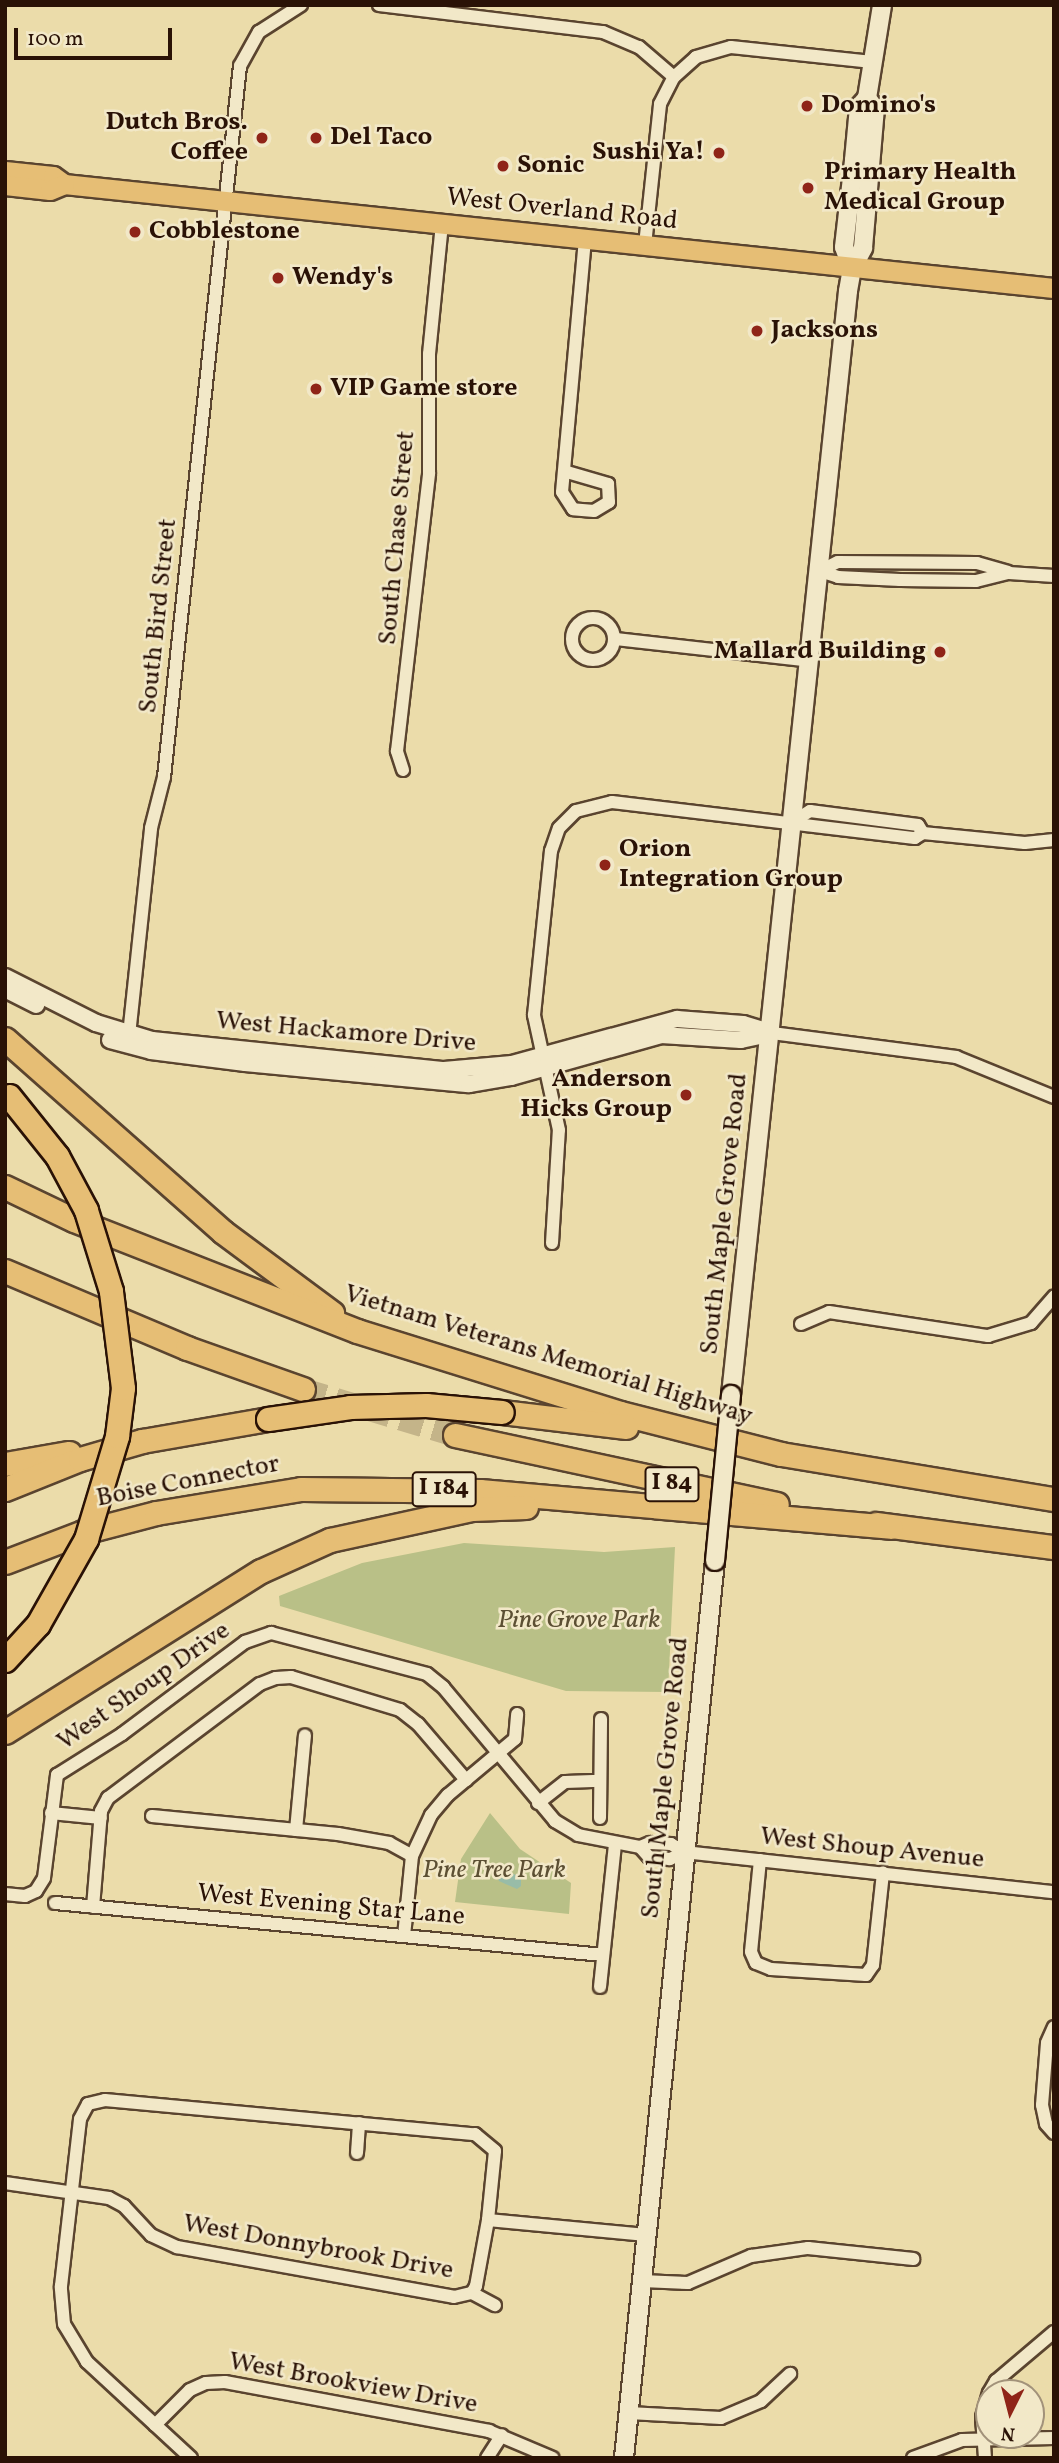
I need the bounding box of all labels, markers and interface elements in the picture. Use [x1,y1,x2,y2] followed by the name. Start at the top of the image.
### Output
[18,14,175,58] scale bar
[27,25,84,54] text: 100 m
[821,90,936,122] place label: Domino's
[799,98,815,114] marker: Domino's
[105,107,248,168] place label: Dutch Bros. Coffee
[330,122,433,154] place label: Del Taco
[254,130,270,146] marker: Dutch Bros. Coffee
[308,130,324,146] marker: Del Taco
[592,137,705,169] place label: Sushi Ya!
[711,145,727,161] marker: Sushi Ya!
[517,150,584,182] place label: Sonic
[824,157,1017,218] place label: Primary Health Medical Group
[495,158,511,174] marker: Sonic
[798,178,818,198] marker: Primary Health Medical Group
[445,182,679,238] street label: West Overland Road
[149,216,300,248] place label: Cobblestone
[127,224,143,240] marker: Cobblestone
[292,262,393,294] place label: Wendy's
[270,270,286,286] marker: Wendy's
[771,315,878,347] place label: Jacksons
[749,323,765,339] marker: Jacksons
[330,373,518,405] place label: VIP Game store
[308,381,324,397] marker: VIP Game store
[373,430,423,646] street label: South Chase Street
[133,517,185,715] street label: South Bird Street
[714,636,926,668] place label: Mallard Building
[932,644,948,660] marker: Mallard Building
[619,834,843,896] place label: Orion Integration Group
[597,857,613,873] marker: Orion Integration Group
[215,1006,477,1060] street label: West Hackamore Drive
[520,1064,672,1126] place label: Anderson Hicks Group
[695,1072,755,1356] street label: South Maple Grove Road
[678,1087,694,1103] marker: Anderson Hicks Group
[340,1279,756,1433] street label: Vietnam Veterans Memorial Highway
[94,1449,282,1515] street label: Boise Connector
[644,1464,700,1504] road number: I 84
[411,1469,477,1510] road number: I 184
[498,1605,660,1637] park label: Pine Grove Park
[52,1616,236,1758] street label: West Shoup Drive
[636,1636,696,1920] street label: South Maple Grove Road
[758,1822,986,1876] street label: West Shoup Avenue
[422,1855,566,1887] park label: Pine Tree Park
[196,1879,466,1933] street label: West Evening Star Lane
[180,2209,456,2287] street label: West Donnybrook Drive
[226,2347,480,2421] street label: West Brookview Drive
[975,2379,1045,2449] north arrow
[1000,2419,1016,2447] text: N

